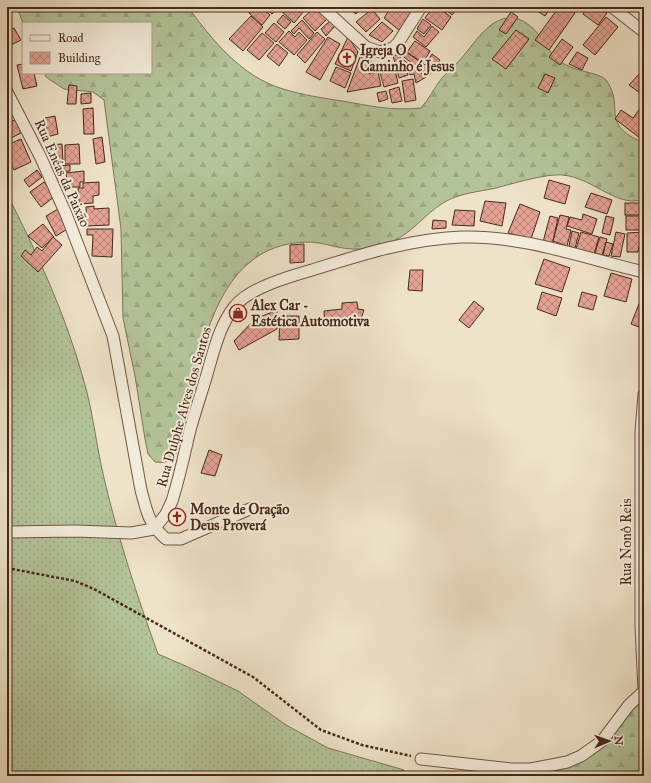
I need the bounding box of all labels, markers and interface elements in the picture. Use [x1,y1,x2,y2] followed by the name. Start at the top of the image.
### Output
[22,22,152,74] legend
[58,31,84,45] text: Road
[360,42,454,76] place label: Igreja O Caminho é Jesus
[337,48,357,68] church icon: Igreja O Caminho é Jesus
[58,51,101,66] text: Building
[31,116,93,230] street label: Rua Enéas da Paixão
[250,297,371,330] place label: Alex Car - Estética Automotiva
[228,303,248,323] shop icon: Alex Car - Estética Automotiva
[153,325,215,489] street label: Rua Dulphe Alves dos Santos
[618,498,635,586] street label: Rua Nonô Reis
[190,501,289,534] place label: Monte de Oração Deus Proverá
[167,507,187,527] church icon: Monte de Oração Deus Proverá
[589,721,629,761] north arrow
[612,736,625,746] text: N

